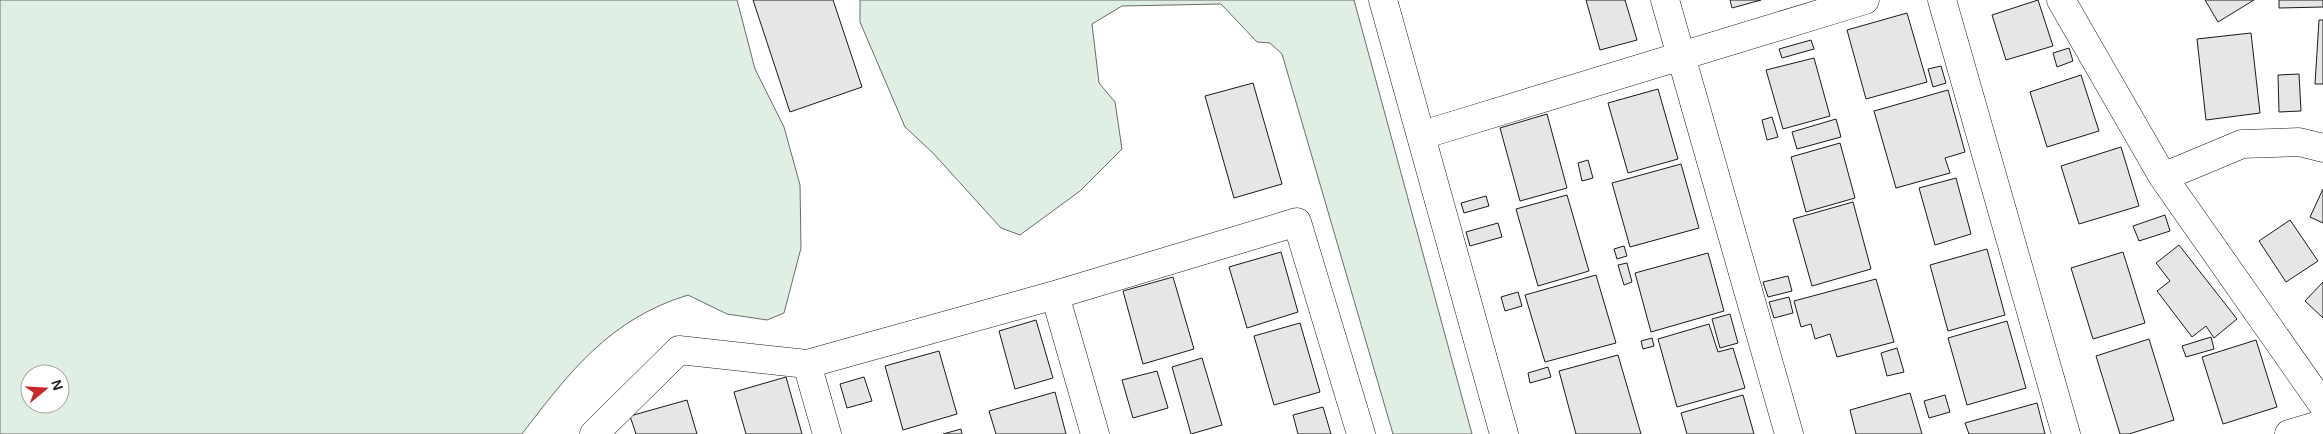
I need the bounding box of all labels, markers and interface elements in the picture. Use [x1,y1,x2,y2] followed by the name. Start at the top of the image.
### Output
[20,364,70,414] north arrow
[48,378,67,392] text: N

